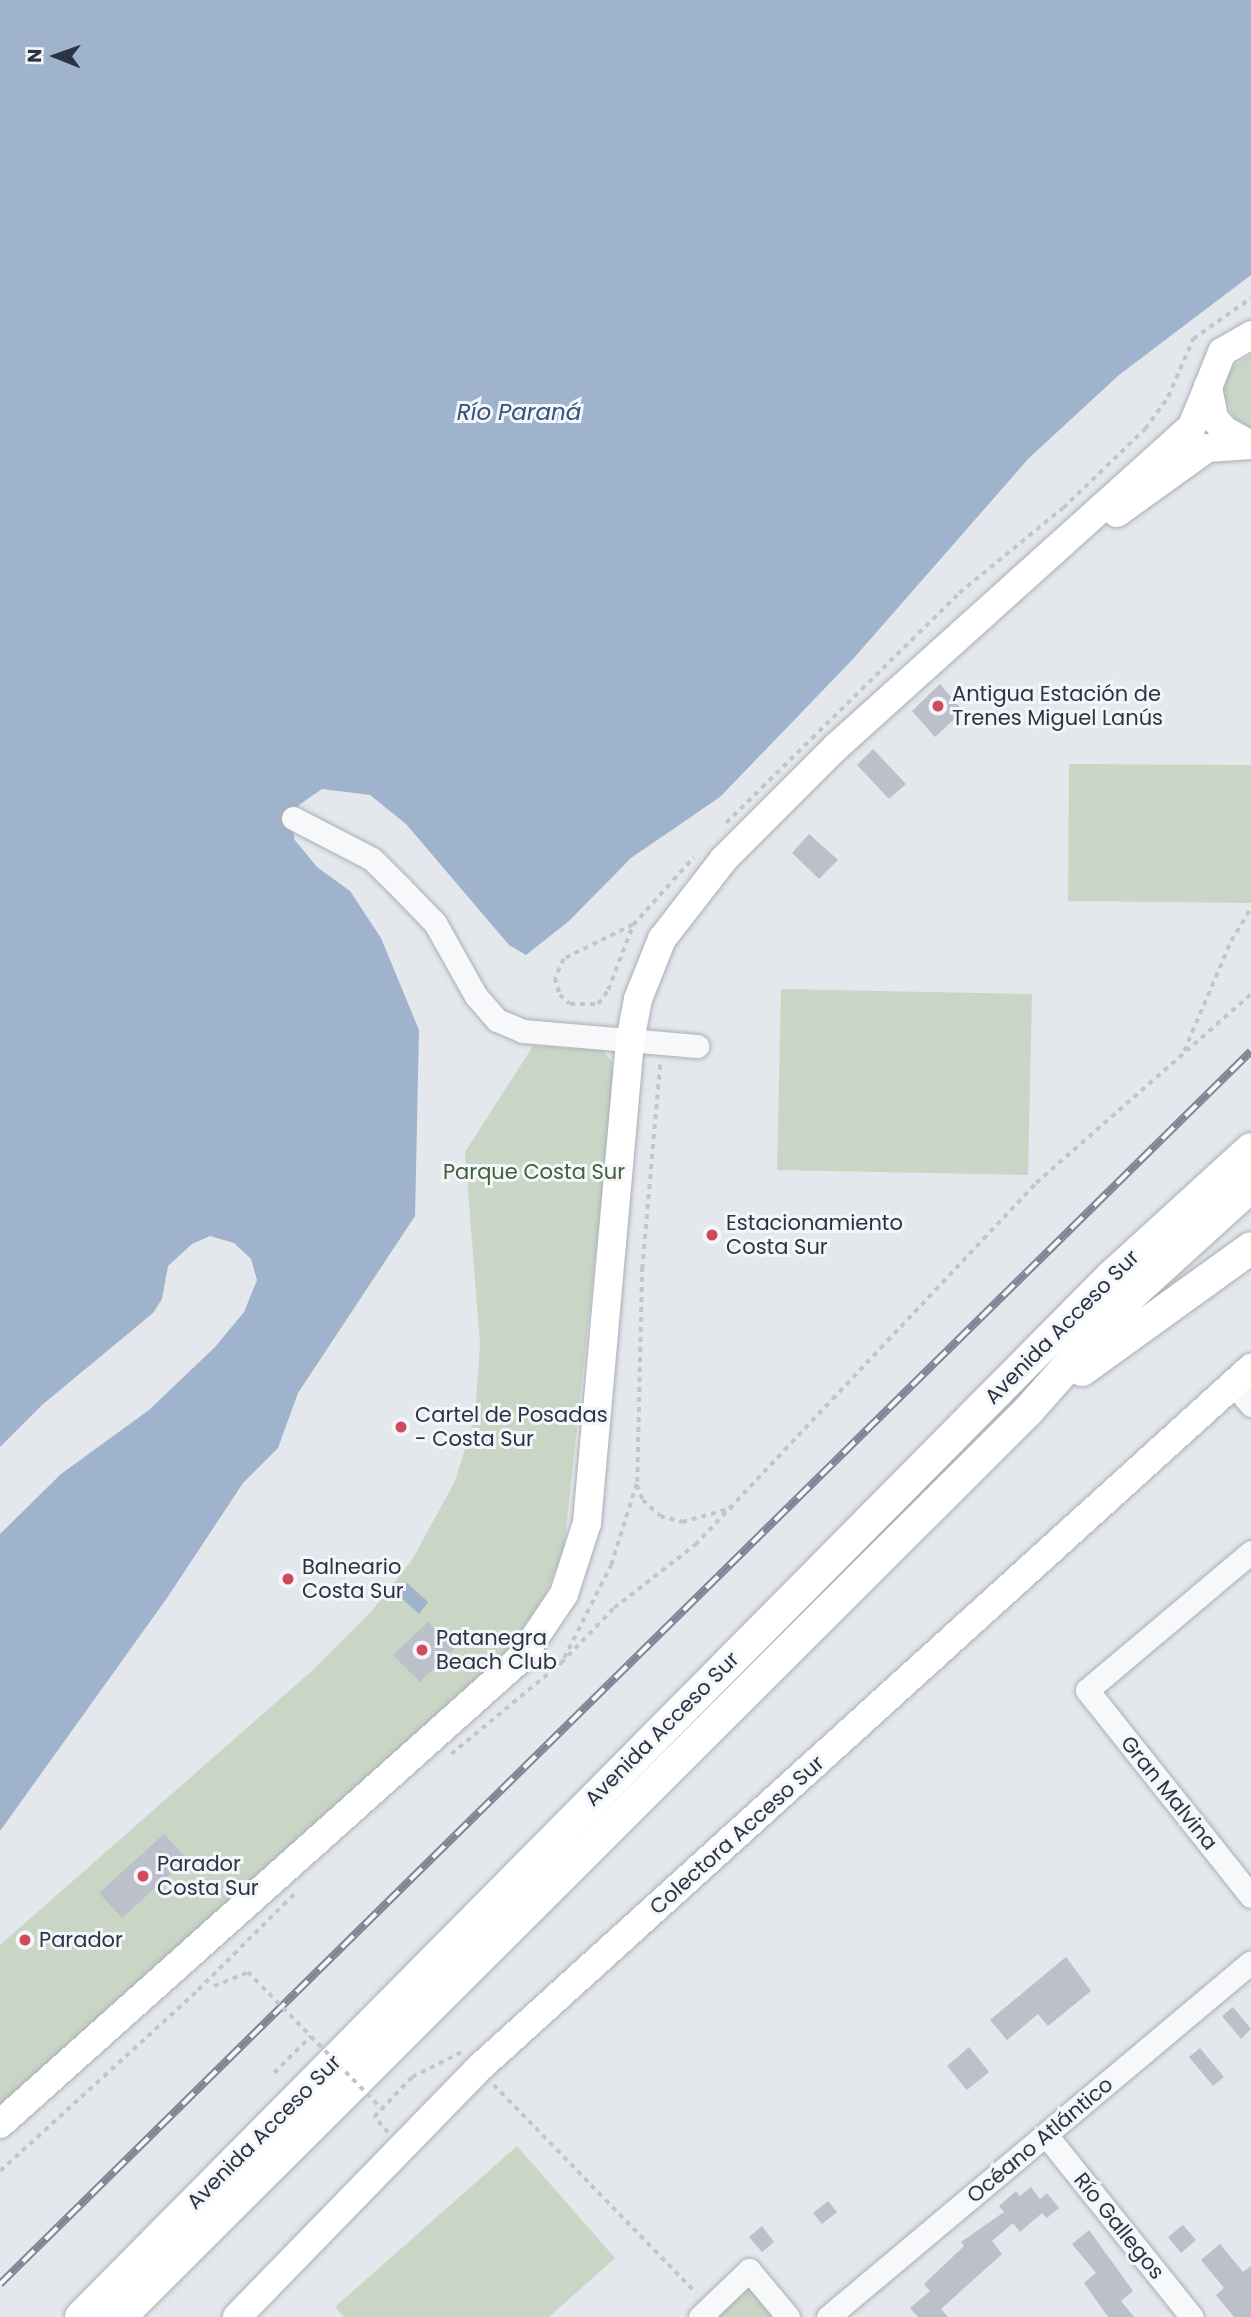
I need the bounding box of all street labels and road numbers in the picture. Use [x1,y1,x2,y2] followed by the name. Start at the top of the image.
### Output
[980,1245,1144,1409] street label: Avenida Acceso Sur
[580,1647,744,1811] street label: Avenida Acceso Sur
[1115,1731,1223,1855] street label: Gran Malvina
[645,1750,829,1920] street label: Colectora Acceso Sur
[182,2050,346,2214] street label: Avenida Acceso Sur
[962,2072,1118,2208] street label: Océano Atlántico
[1068,2168,1170,2284] street label: Río Gallegos

